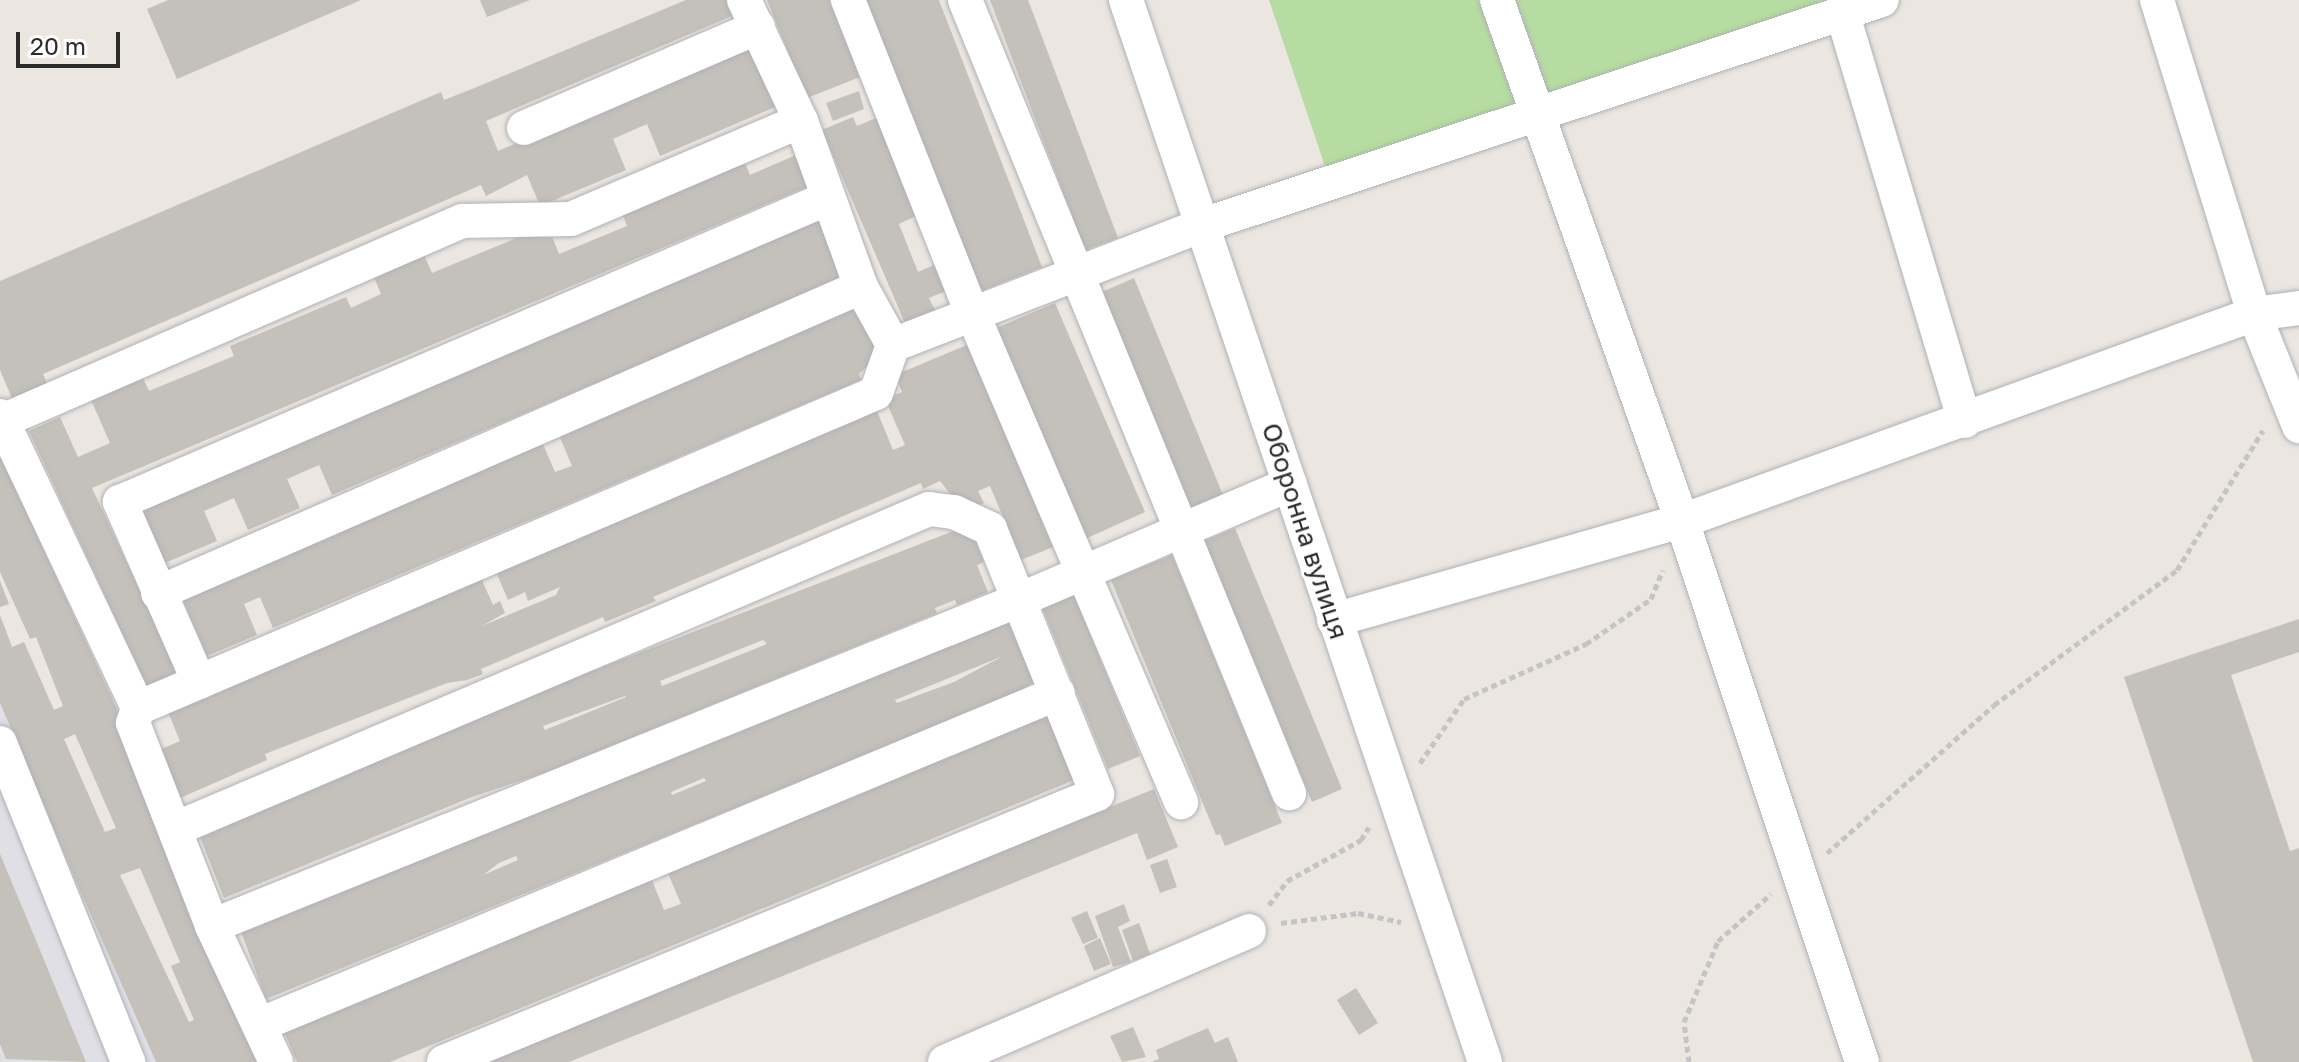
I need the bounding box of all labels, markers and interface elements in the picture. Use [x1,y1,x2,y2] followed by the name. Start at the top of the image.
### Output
[20,16,124,66] scale bar
[30,31,86,60] text: 20 m
[1255,419,1355,643] street label: Оборонна вулиця

